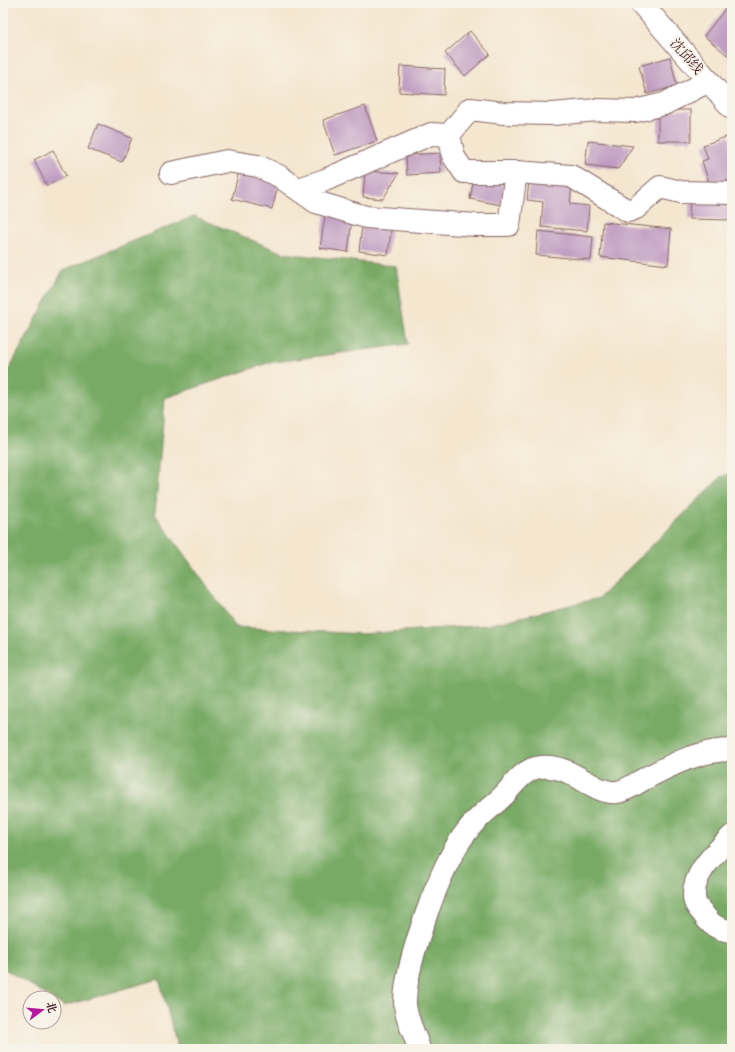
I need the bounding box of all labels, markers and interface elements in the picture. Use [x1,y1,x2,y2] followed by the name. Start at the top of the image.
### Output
[667,36,706,77] street label: 沈邱线
[22,990,62,1030] north arrow
[43,1001,58,1014] text: 北

